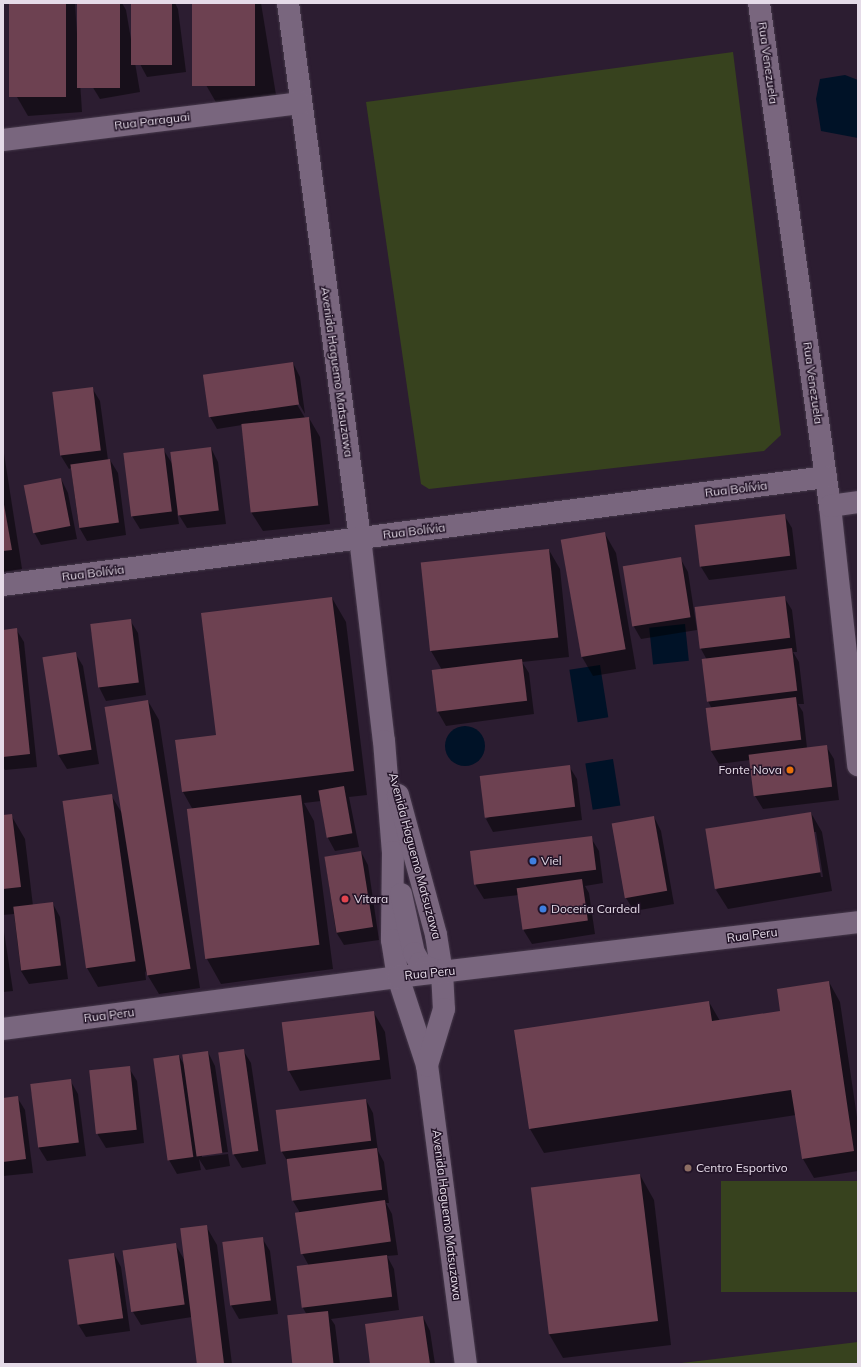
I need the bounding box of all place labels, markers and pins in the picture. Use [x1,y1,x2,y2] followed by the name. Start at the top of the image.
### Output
[719,763,782,777] place label: Fonte Nova
[785,765,795,775] marker: Fonte Nova
[541,854,562,868] place label: Viel
[528,856,538,866] marker: Viel
[354,892,388,906] place label: Vitara
[339,893,351,905] marker: Vitara
[551,902,640,916] place label: Doceria Cardeal
[538,904,548,914] marker: Doceria Cardeal
[696,1161,788,1175] place label: Centro Esportivo
[683,1163,693,1173] marker: Centro Esportivo

